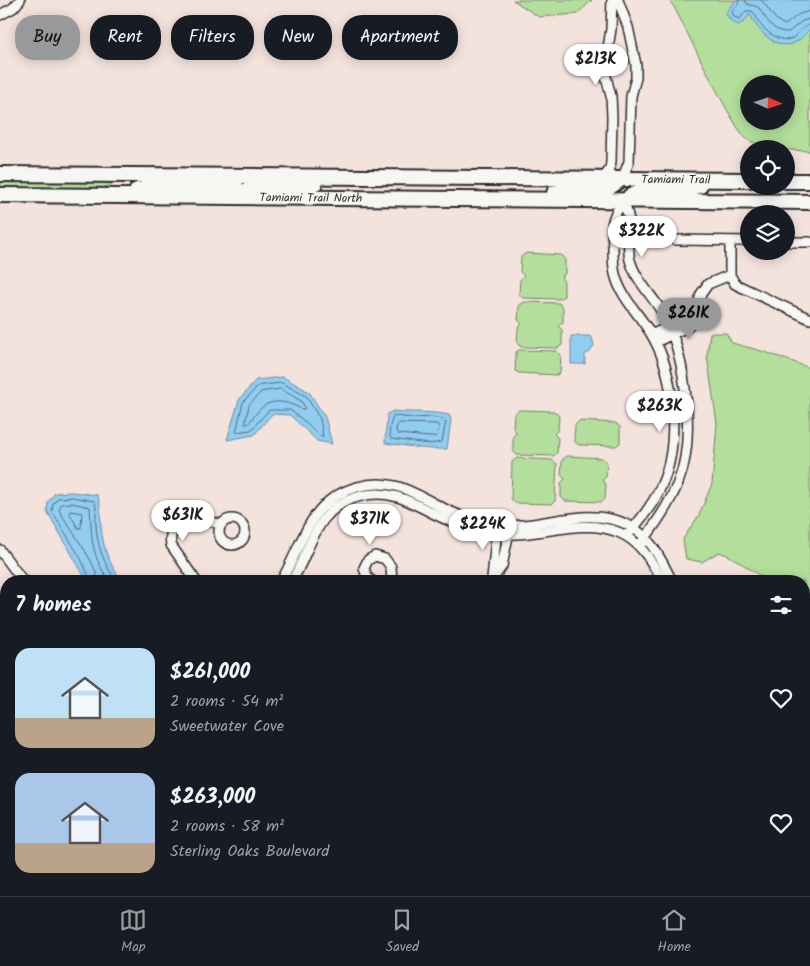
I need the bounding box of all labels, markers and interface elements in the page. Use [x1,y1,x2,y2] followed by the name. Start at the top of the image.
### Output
[15,15,80,60] chip: Buy
[90,15,161,60] chip: Rent
[171,15,254,60] chip: Filters
[264,15,332,60] chip: New
[342,15,458,60] chip: Apartment
[561,44,631,86] pin: $213K
[575,47,617,72] text: $213K
[740,75,795,130] north arrow
[740,75,795,260] map controls
[740,140,795,195] button: locate
[641,170,711,190] street label: Tamiami Trail
[260,188,362,208] street label: Tamiami Trail North
[740,205,795,260] button: layers
[607,216,677,258] pin: $322K
[619,219,665,244] text: $322K
[654,298,724,340] pin: $261K
[668,301,710,326] text: $261K
[625,390,695,433] pin: $263K
[637,394,683,419] text: $263K
[148,500,218,542] pin: $631K
[162,503,204,528] text: $631K
[335,504,405,546] pin: $371K
[350,507,390,532] text: $371K
[448,508,518,551] pin: $224K
[460,512,506,537] text: $224K
[15,589,92,622] text: 7 homes
[767,591,795,619] icon: filters
[170,656,250,689] text: $261,000
[55,668,115,728] icon: home
[767,684,795,712] icon: heart
[170,689,283,714] text: 2 rooms · 54 m²
[170,714,284,739] text: Sweetwater Cove
[170,781,255,814] text: $263,000
[55,793,115,853] icon: home
[767,809,795,837] icon: heart
[170,814,284,839] text: 2 rooms · 58 m²
[170,839,329,864] text: Sterling Oaks Boulevard
[119,906,147,958] tab: Map
[386,906,419,958] tab: Saved
[658,906,691,958] tab: Home

